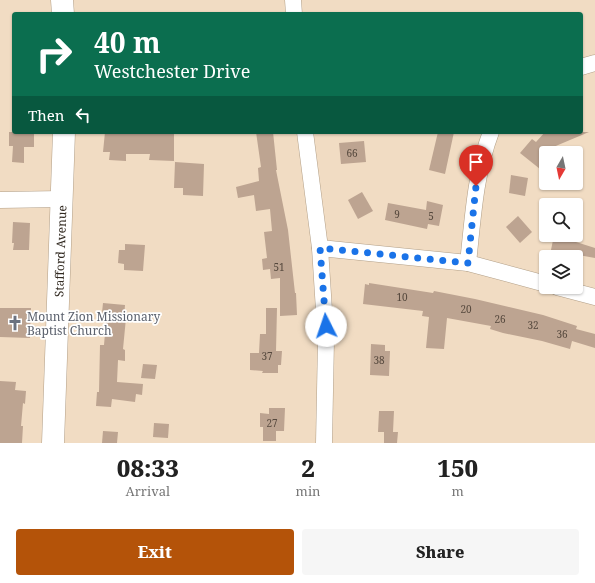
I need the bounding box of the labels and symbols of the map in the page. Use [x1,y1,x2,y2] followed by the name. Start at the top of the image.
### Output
[459,145,493,186] pin
[346,146,358,160] house number: 66
[539,146,583,190] north arrow
[50,205,70,297] street label: Stafford Avenue
[394,207,400,221] house number: 9
[428,209,434,223] house number: 5
[273,260,285,274] house number: 51
[396,290,408,304] house number: 10
[460,302,472,316] house number: 20
[305,305,347,347] position arrow
[27,308,160,339] place label: Mount Zion Missionary Baptist Church
[494,312,506,326] house number: 26
[6,314,24,332] church icon: Mount Zion Missionary Baptist Church
[527,318,539,332] house number: 32
[556,327,568,341] house number: 36
[261,349,273,363] house number: 37
[373,353,385,367] house number: 38
[266,416,278,430] house number: 27

